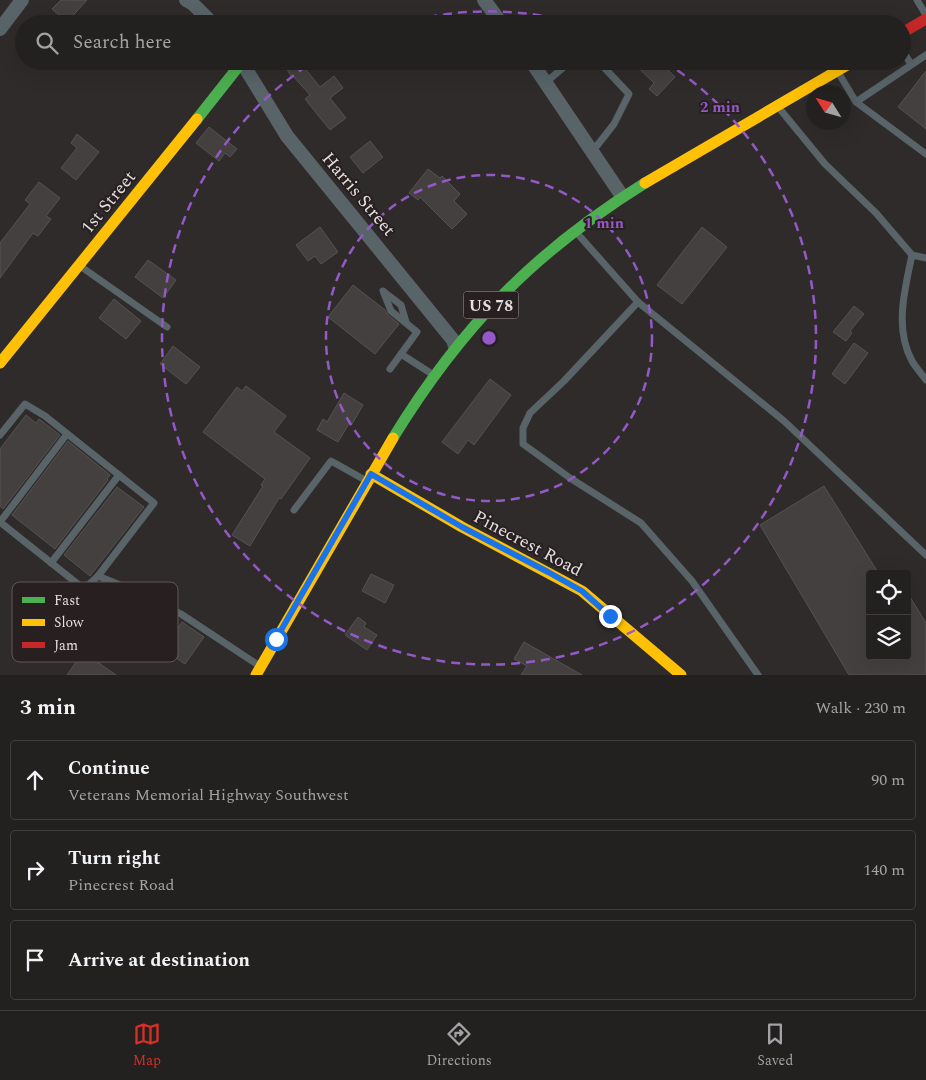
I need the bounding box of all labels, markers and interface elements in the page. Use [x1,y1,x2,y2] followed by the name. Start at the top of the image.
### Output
[15,15,911,70] search box
[73,28,172,57] text: Search here
[33,29,61,57] icon: search
[806,85,851,130] north arrow
[700,96,740,119] text: 2 min
[315,146,402,242] street label: Harris Street
[74,165,142,240] street label: 1st Street
[584,212,624,235] text: 1 min
[464,292,518,318] road number: US 78
[480,329,498,347] centre of rings
[469,503,587,583] street label: Pinecrest Road
[866,570,911,660] map controls
[866,570,911,615] button: locate
[12,582,178,662] legend
[54,590,80,611] text: Fast
[599,605,622,628] route end
[54,612,84,633] text: Slow
[866,615,911,660] button: layers
[265,628,288,651] route start
[54,635,78,656] text: Jam
[20,692,76,724] text: 3 min
[815,696,906,720] text: Walk · 230 m
[68,754,150,783] text: Continue
[21,766,49,794] icon: ahead
[871,768,905,792] text: 90 m
[68,783,349,807] text: Veterans Memorial Highway Southwest
[68,844,161,873] text: Turn right
[21,856,49,884] icon: right
[863,858,905,882] text: 140 m
[68,873,175,897] text: Pinecrest Road
[21,946,49,974] icon: arrive
[68,946,250,975] text: Arrive at destination
[133,1020,161,1071] tab: Map
[426,1020,492,1071] tab: Directions
[757,1020,793,1071] tab: Saved

